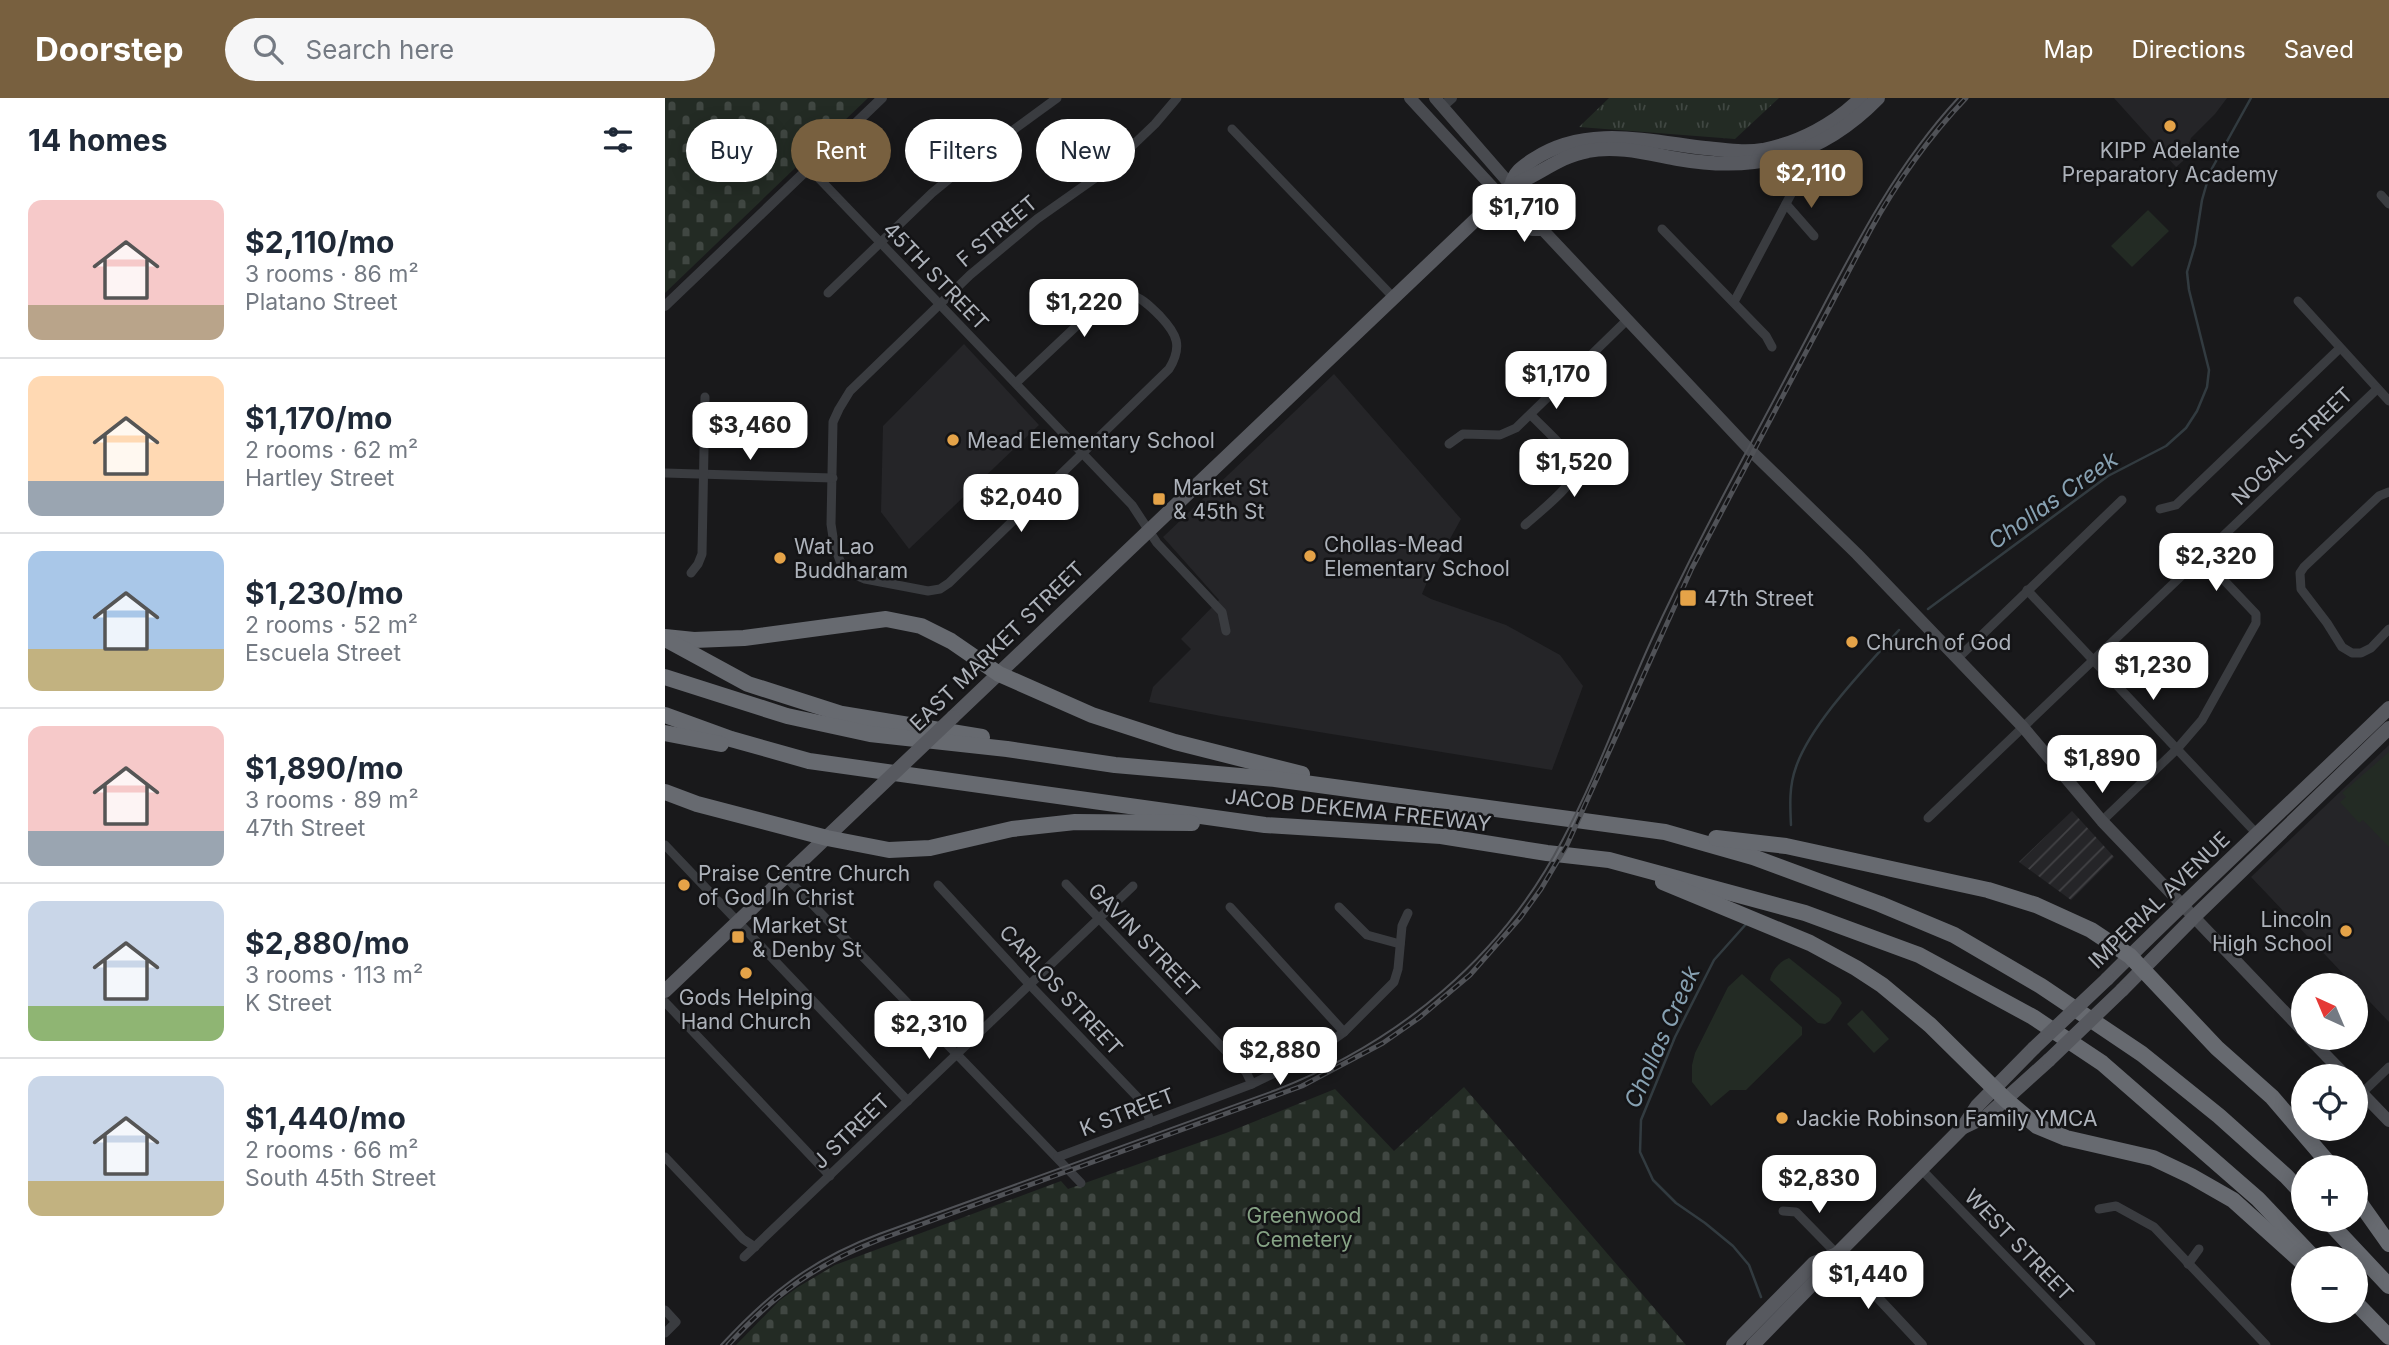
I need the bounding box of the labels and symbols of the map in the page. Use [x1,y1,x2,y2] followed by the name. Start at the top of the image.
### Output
[2162,118,2178,134] marker: KIPP Adelante Preparatory Academy
[2062,138,2278,187] place label: KIPP Adelante Preparatory Academy
[1754,150,1868,210] pin: $2,110
[1467,184,1581,244] pin: $1,710
[952,190,1042,272] street label: F STREET
[878,217,994,335] street label: 45TH STREET
[1027,280,1141,339] pin: $1,220
[1499,352,1613,411] pin: $1,170
[2226,382,2358,510] street label: NOGAL STREET
[693,402,807,462] pin: $3,460
[967,428,1215,453] place label: Mead Elementary School
[945,432,961,448] marker: Mead Elementary School
[1517,440,1631,499] pin: $1,520
[1983,445,2124,555] water label: Chollas Creek
[964,474,1078,534] pin: $2,040
[1173,475,1269,524] place label: Market St & 45th St
[1151,491,1167,507] marker: Market St & 45th St
[1324,532,1510,581] place label: Chollas-Mead Elementary School
[2159,533,2273,593] pin: $2,320
[794,534,908,583] place label: Wat Lao Buddharam
[1302,548,1318,564] marker: Chollas-Mead Elementary School
[772,550,788,566] marker: Wat Lao Buddharam
[905,556,1089,736] street label: EAST MARKET STREET
[1704,586,1814,611] place label: 47th Street
[1678,588,1698,608] marker: 47th Street
[1866,630,2011,655] place label: Church of God
[1844,634,1860,650] marker: Church of God
[2096,642,2210,702] pin: $1,230
[2045,736,2159,795] pin: $1,890
[1223,784,1493,836] street label: JACOB DEKEMA FREEWAY
[2083,826,2235,974] street label: IMPERIAL AVENUE
[698,861,910,910] place label: Praise Centre Church of God In Christ
[676,877,692,893] marker: Praise Centre Church of God In Christ
[1083,878,1205,1002] street label: GAVIN STREET
[2212,907,2332,956] place label: Lincoln High School
[752,913,862,962] place label: Market St & Denby St
[994,920,1128,1060] street label: CARLOS STREET
[2338,923,2354,939] marker: Lincoln High School
[730,929,746,945] marker: Market St & Denby St
[1618,961,1706,1112] water label: Chollas Creek
[738,965,754,981] marker: Gods Helping Hand Church
[2291,973,2368,1050] north arrow
[679,985,813,1034] place label: Gods Helping Hand Church
[872,1002,986,1061] pin: $2,310
[1223,1028,1337,1087] pin: $2,880
[1076,1083,1178,1141] street label: K STREET
[807,1088,895,1174] street label: J STREET
[1796,1106,2097,1131] place label: Jackie Robinson Family YMCA
[1774,1110,1790,1126] marker: Jackie Robinson Family YMCA
[1762,1156,1876,1215] pin: $2,830
[1959,1184,2079,1306] street label: WEST STREET
[1247,1203,1361,1252] park label: Greenwood Cemetery
[1811,1252,1925,1311] pin: $1,440

